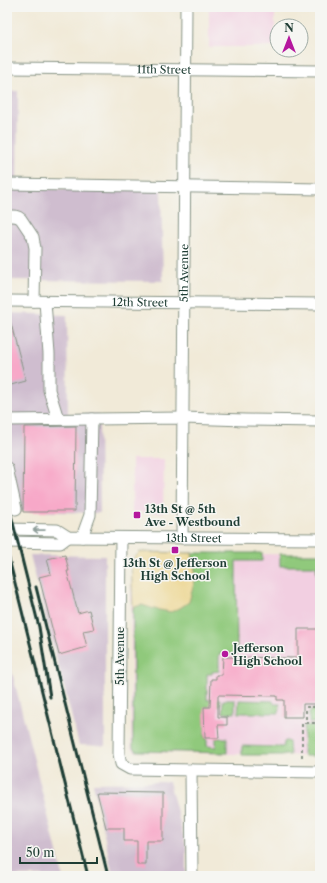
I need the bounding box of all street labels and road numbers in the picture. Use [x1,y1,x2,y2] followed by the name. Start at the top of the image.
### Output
[137,62,191,77] street label: 11th Street
[177,244,191,302] street label: 5th Avenue
[112,295,168,310] street label: 12th Street
[166,531,222,545] street label: 13th Street
[113,627,127,685] street label: 5th Avenue

